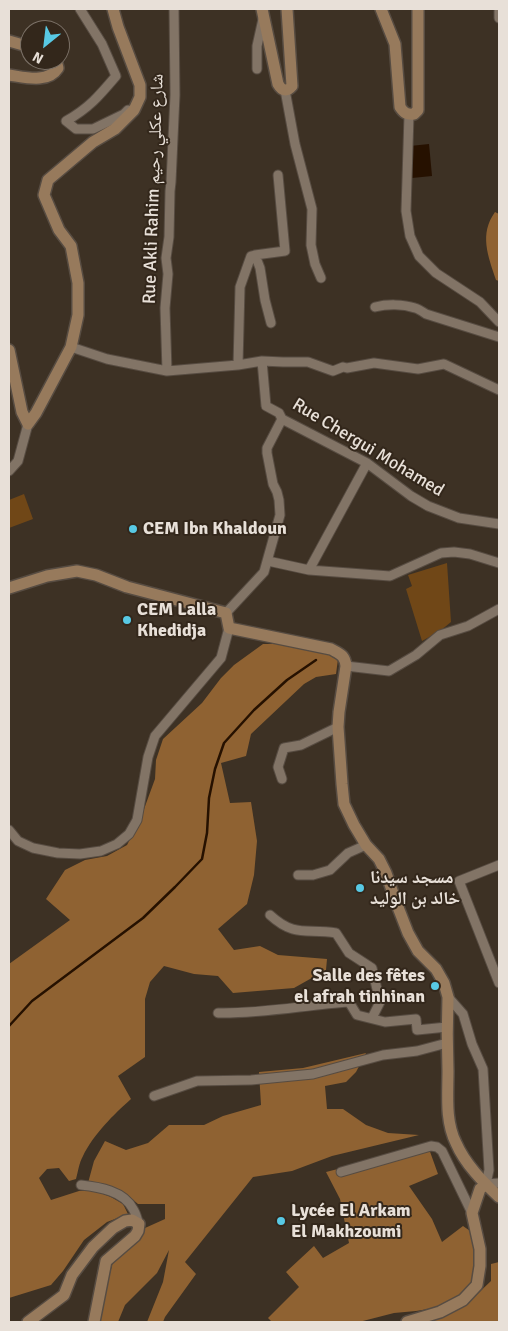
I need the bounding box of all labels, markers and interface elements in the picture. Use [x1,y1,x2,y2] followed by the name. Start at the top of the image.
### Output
[20,20,70,70] north arrow
[30,48,46,67] text: N
[139,73,169,305] street label: Rue Akli Rahim شارع عكلي رحيم
[288,394,448,502] street label: Rue Chergui Mohamed
[143,518,287,540] place label: CEM Ibn Khaldoun
[127,523,139,535] marker: CEM Ibn Khaldoun
[137,599,216,642] place label: CEM Lalla Khedidja
[121,614,133,626] marker: CEM Lalla Khedidja
[370,867,460,910] place label: مسجد سيدنا خالد بن الوليد
[354,882,366,894] marker: مسجد سيدنا خالد بن الوليد
[294,965,425,1008] place label: Salle des fêtes el afrah tinhinan
[429,980,441,992] marker: Salle des fêtes el afrah tinhinan
[291,1200,411,1242] place label: Lycée El Arkam El Makhzoumi
[275,1215,287,1227] marker: Lycée El Arkam El Makhzoumi

